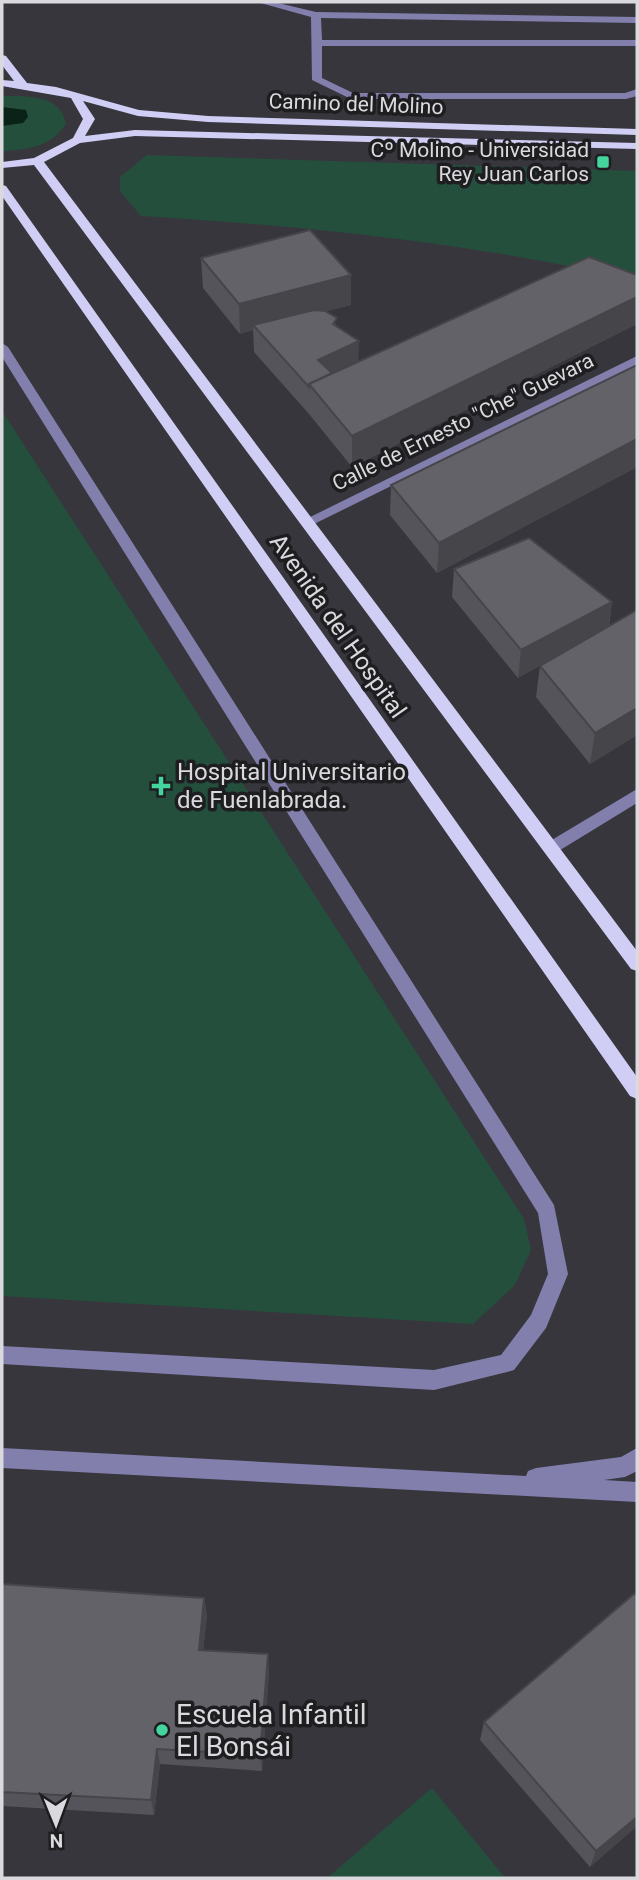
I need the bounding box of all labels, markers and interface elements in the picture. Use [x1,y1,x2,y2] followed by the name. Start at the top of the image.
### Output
[268,89,444,119] street label: Camino del Molino
[371,138,589,186] place label: Cº Molino - Universidad Rey Juan Carlos
[595,154,611,170] marker: Cº Molino - Universidad Rey Juan Carlos
[328,348,598,496] street label: Calle de Ernesto "Che" Guevara
[264,529,412,723] street label: Avenida del Hospital
[177,758,406,814] place label: Hospital Universitario de Fuenlabrada.
[151,776,171,796] marker: Hospital Universitario de Fuenlabrada.
[176,1698,367,1763] place label: Escuela Infantil El Bonsái
[154,1722,170,1738] marker: Escuela Infantil El Bonsái
[21,1789,91,1859] north arrow
[49,1829,63,1852] text: N

